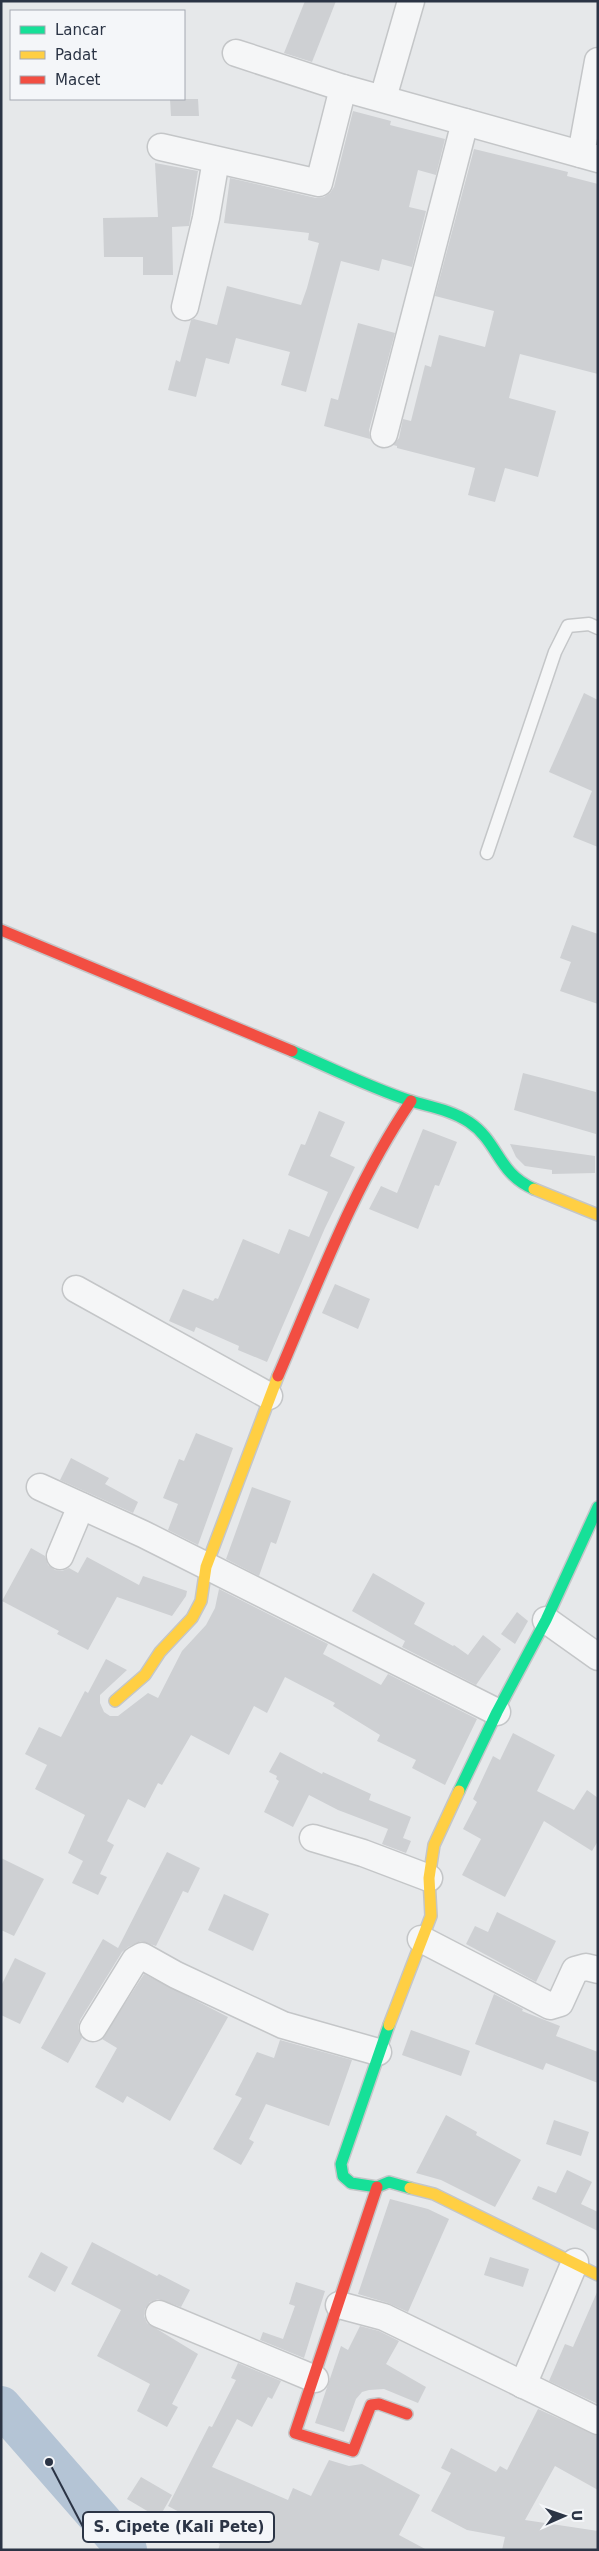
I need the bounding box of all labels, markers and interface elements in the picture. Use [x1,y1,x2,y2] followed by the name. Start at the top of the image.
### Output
[10,10,185,100] legend
[55,21,106,39] text: Lancar
[55,46,97,64] text: Padat
[55,71,101,89] text: Macet
[539,2491,589,2541] north arrow
[569,2510,585,2522] text: U
[83,2512,274,2542] callout: S. Cipete (Kali Pete)
[94,2518,264,2536] text: S. Cipete (Kali Pete)

